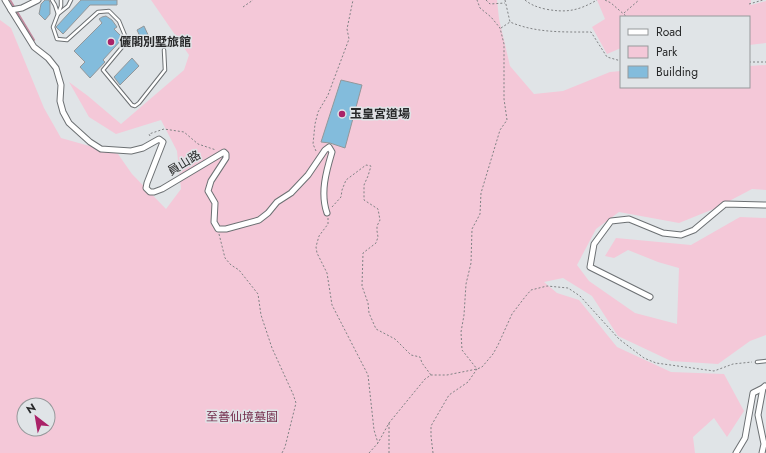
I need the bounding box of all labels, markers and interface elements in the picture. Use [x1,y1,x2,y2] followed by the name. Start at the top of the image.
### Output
[620,16,750,88] legend
[656,23,682,41] text: Road
[119,33,191,51] place label: 儷閣別墅旅館
[106,37,116,47] marker: 儷閣別墅旅館
[656,43,678,61] text: Park
[656,63,698,81] text: Building
[350,105,410,123] place label: 玉皇宮道場
[337,109,347,119] marker: 玉皇宮道場
[164,146,204,180] street label: 員山路
[16,397,56,437] north arrow
[23,399,39,418] text: N
[206,408,278,426] park label: 至善仙境墓園

